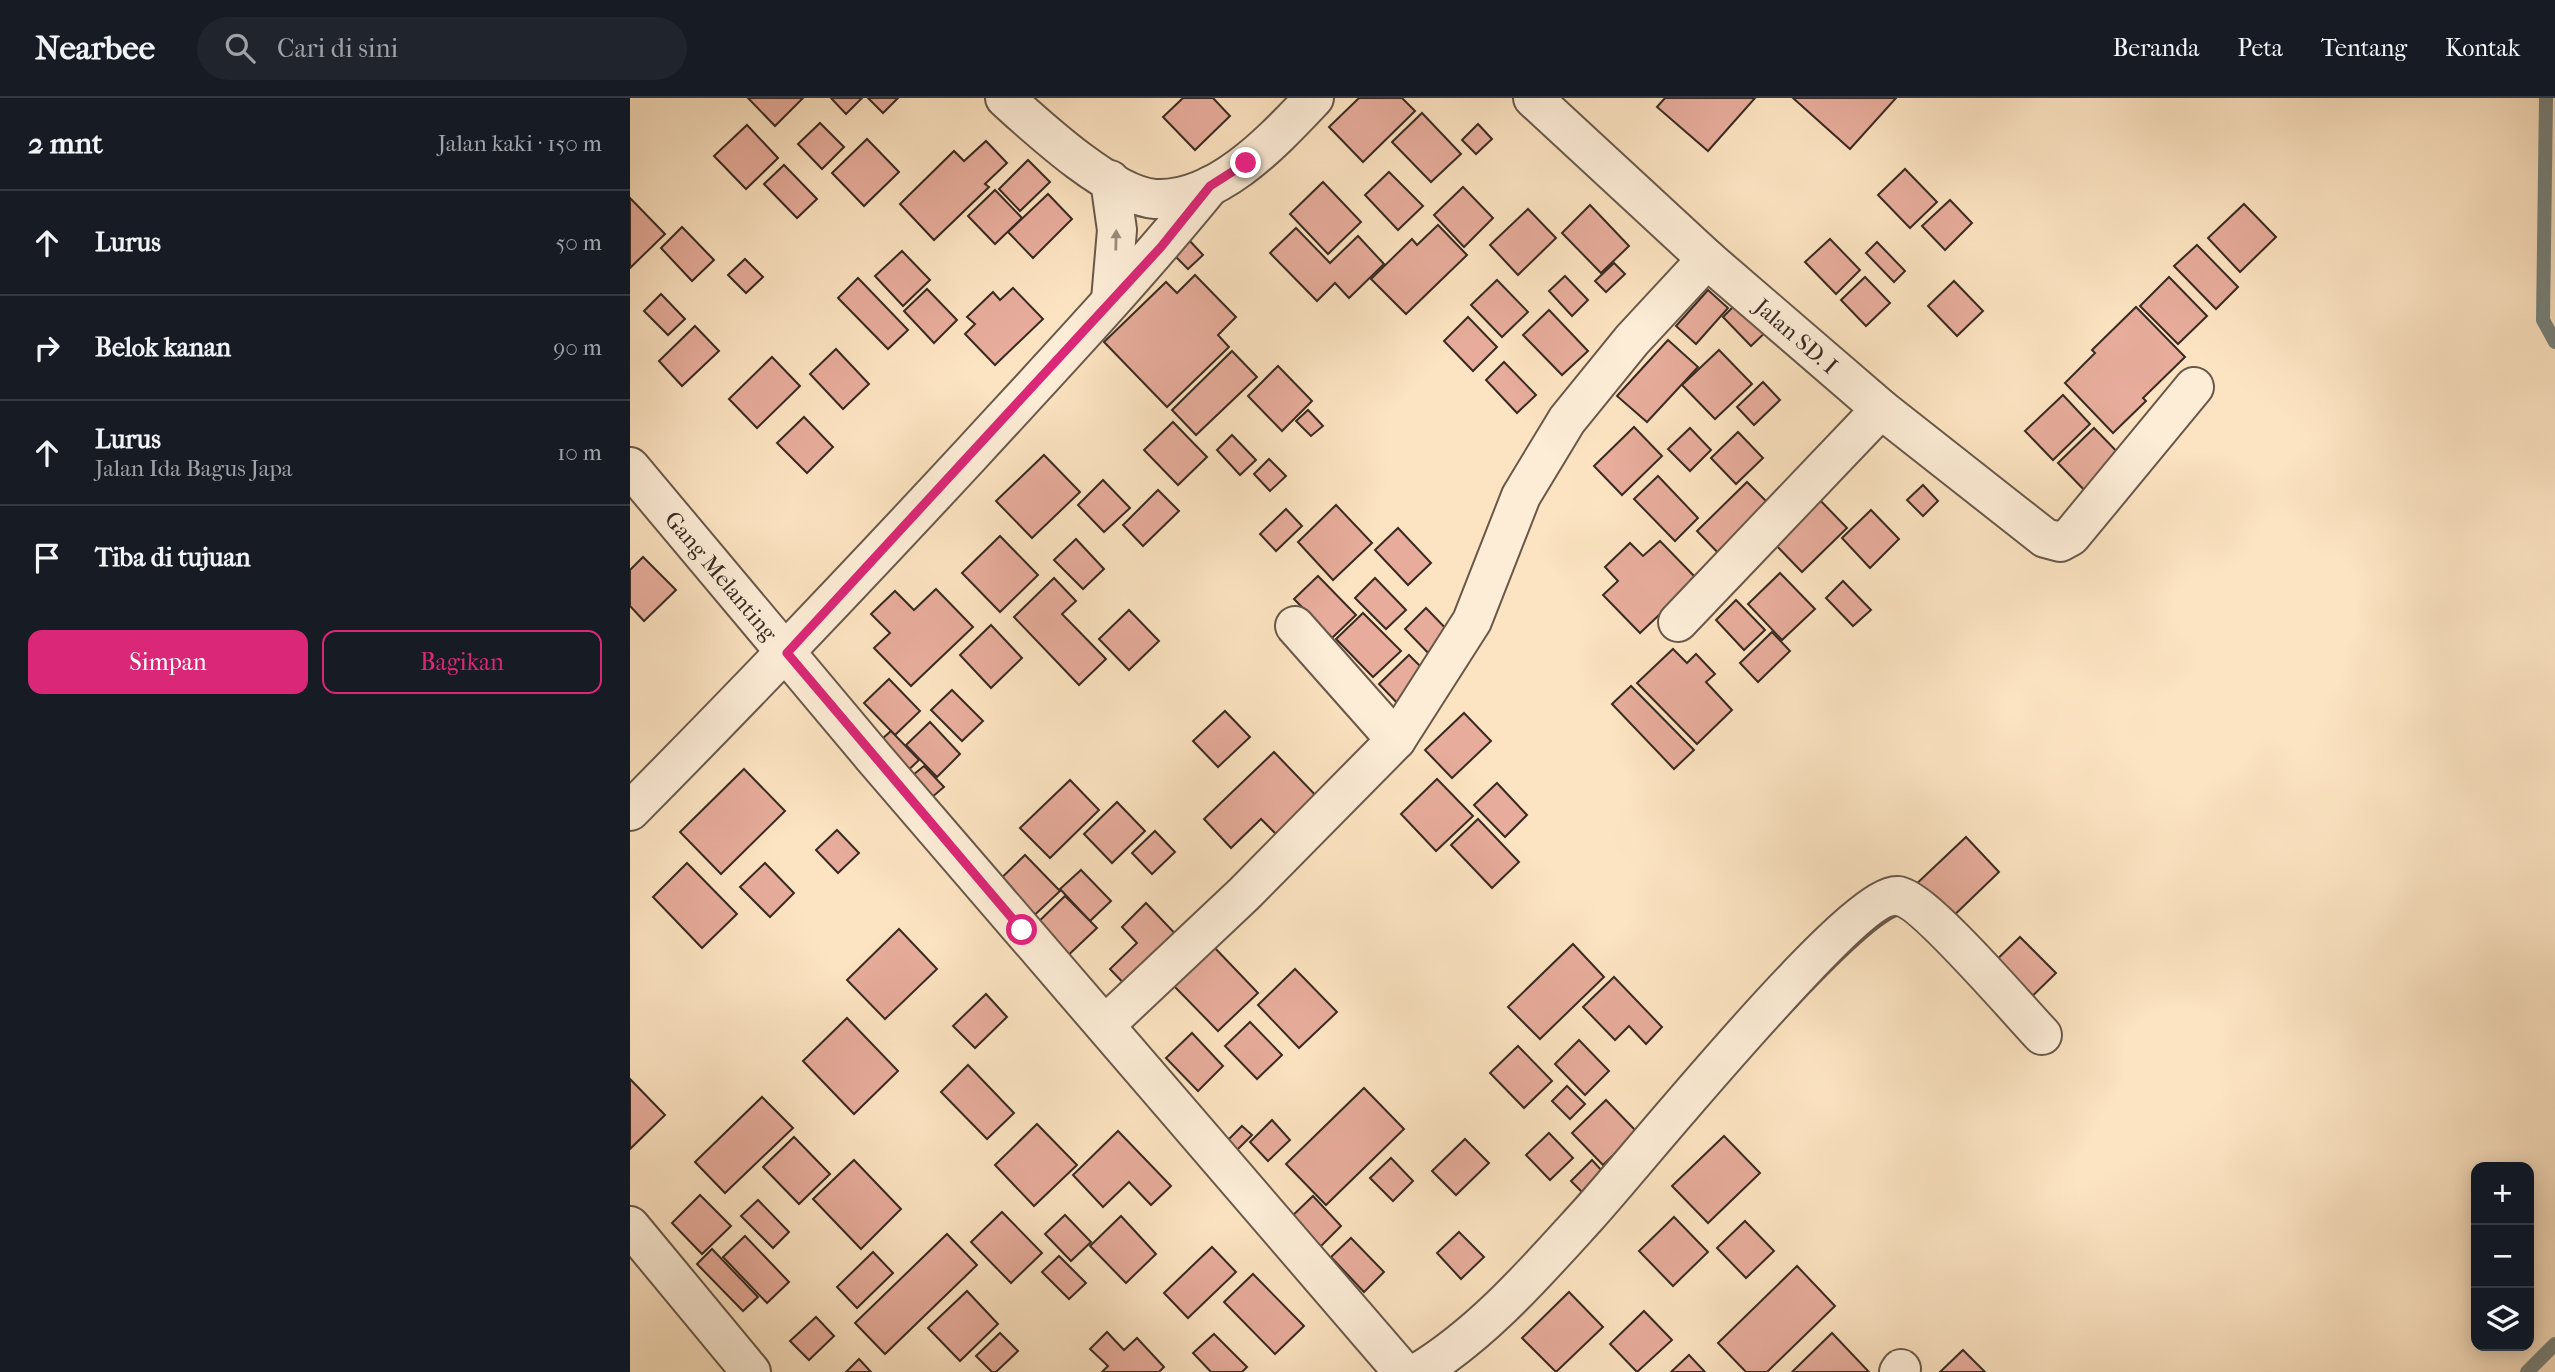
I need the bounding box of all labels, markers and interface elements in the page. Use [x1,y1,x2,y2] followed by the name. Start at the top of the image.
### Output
[197,17,687,80] search box
[35,29,155,68] text: Nearbee
[221,29,259,67] icon: search
[277,33,398,64] text: Cari di sini
[2113,34,2199,62] text: Beranda
[2237,34,2283,62] text: Peta
[2321,34,2407,62] text: Tentang
[2445,34,2520,62] text: Kontak
[28,126,103,161] text: 2 mnt
[438,130,602,157] text: Jalan kaki · 150 m
[1230,147,1261,178] route end
[28,224,66,262] icon: ahead
[95,227,161,258] text: Lurus
[555,229,602,256] text: 50 m
[1111,229,1122,251] one-way arrow
[1748,291,1843,379] street label: Jalan SD. I
[28,329,66,367] icon: right
[95,332,231,363] text: Belok kanan
[553,334,602,361] text: 90 m
[95,424,161,455] text: Lurus
[28,434,66,472] icon: ahead
[557,439,602,466] text: 10 m
[95,455,293,482] text: Jalan Ida Bagus Japa
[659,506,784,646] street label: Gang Melanting
[28,539,66,577] icon: arrive
[95,542,251,573] text: Tiba di tujuan
[28,630,308,694] button: Simpan
[322,630,602,694] button: Bagikan
[1006,914,1037,945] route start
[2471,1162,2534,1351] map controls
[2471,1162,2534,1225] button: +
[2471,1225,2534,1288] button: −
[2471,1288,2534,1351] button: layers

